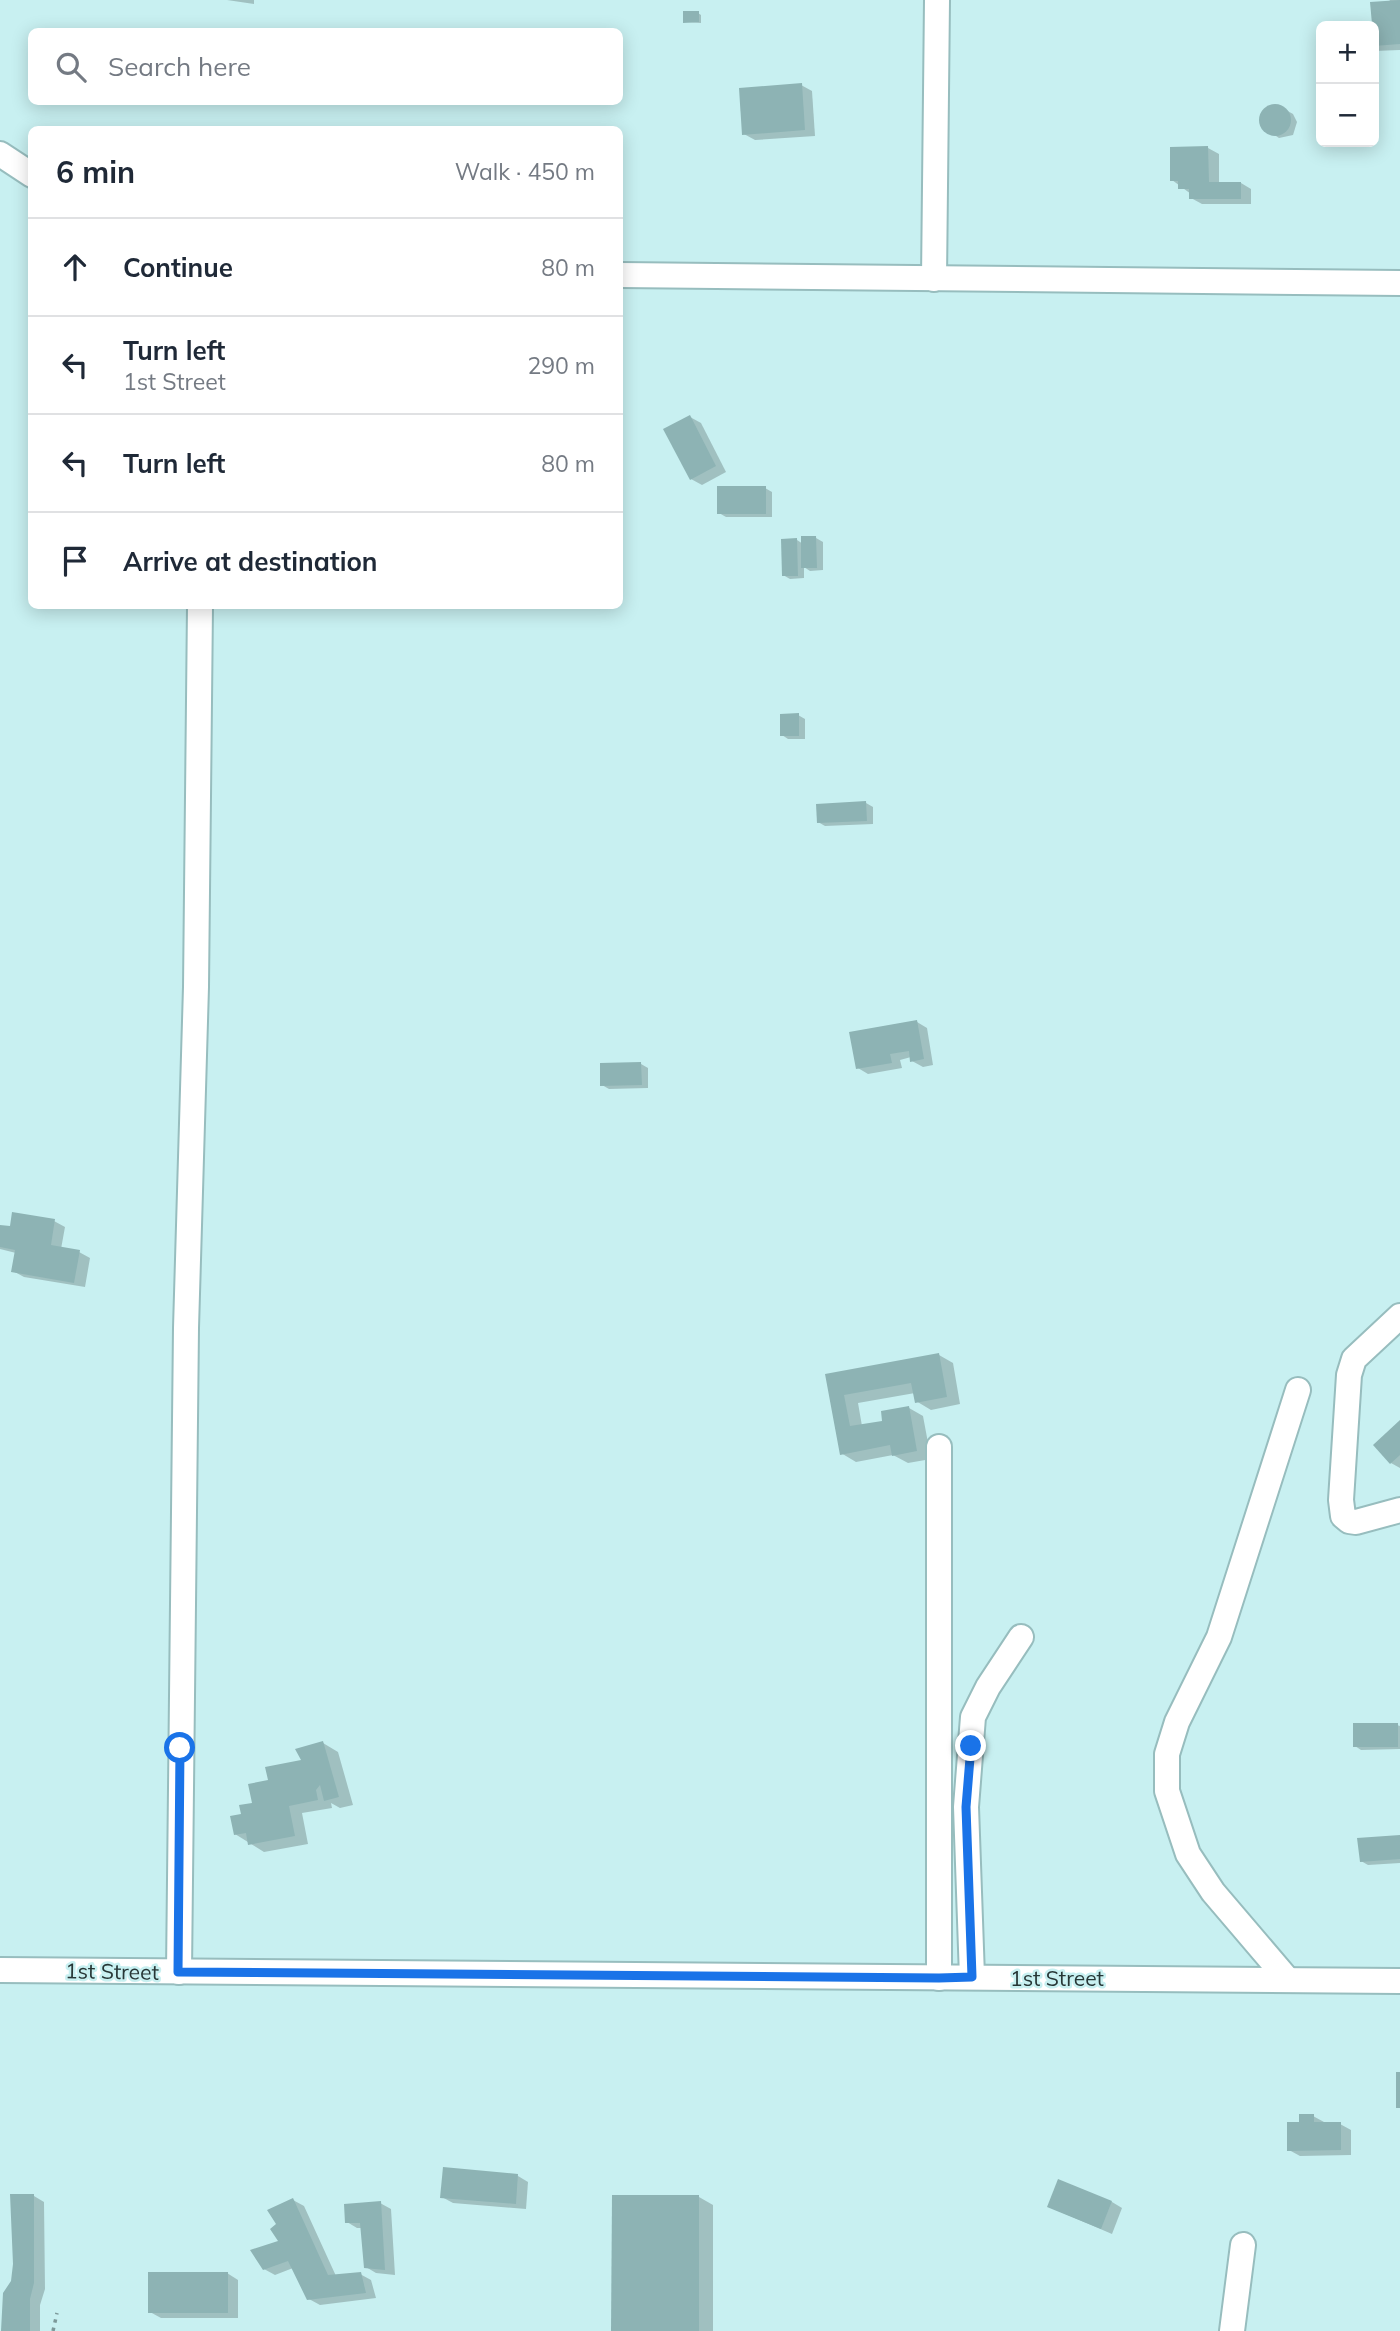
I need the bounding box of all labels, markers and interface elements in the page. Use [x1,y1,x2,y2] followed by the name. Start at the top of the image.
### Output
[1316,21,1379,147] map controls
[1316,21,1379,84] button: +
[28,28,623,105] search box
[52,48,90,86] icon: search
[108,50,251,83] text: Search here
[1316,84,1379,147] button: −
[56,153,135,191] text: 6 min
[455,157,595,186] text: Walk · 450 m
[56,248,94,286] icon: ahead
[123,251,233,284] text: Continue
[541,253,595,282] text: 80 m
[123,334,225,367] text: Turn left
[56,346,94,384] icon: left
[527,351,595,380] text: 290 m
[123,367,226,396] text: 1st Street
[56,444,94,482] icon: left
[123,447,225,480] text: Turn left
[541,449,595,478] text: 80 m
[56,542,94,580] icon: arrive
[123,545,378,578] text: Arrive at destination
[955,1730,986,1761] route end
[164,1732,195,1763] route start
[65,1957,159,1985] street label: 1st Street
[1010,1965,1104,1991] street label: 1st Street

